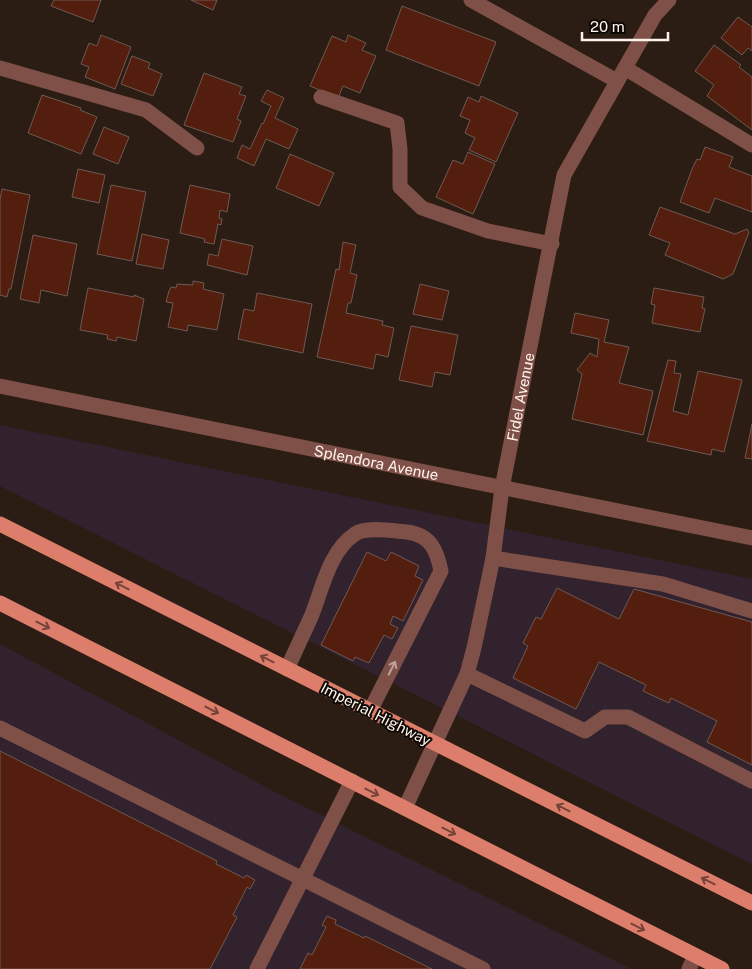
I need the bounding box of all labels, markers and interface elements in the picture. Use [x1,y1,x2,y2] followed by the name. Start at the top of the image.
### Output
[582,10,668,42] scale bar
[590,18,625,35] text: 20 m
[503,351,537,443] street label: Fidel Avenue
[313,441,440,483] street label: Splendora Avenue
[115,581,130,591] one-way arrow
[36,620,51,630] one-way arrow
[260,654,275,664] one-way arrow
[387,660,397,675] one-way arrow
[318,679,434,749] street label: Imperial Highway
[204,706,219,715] one-way arrow
[365,787,380,797] one-way arrow
[556,803,571,812] one-way arrow
[441,827,456,836] one-way arrow
[701,876,716,886] one-way arrow
[631,922,646,932] one-way arrow

